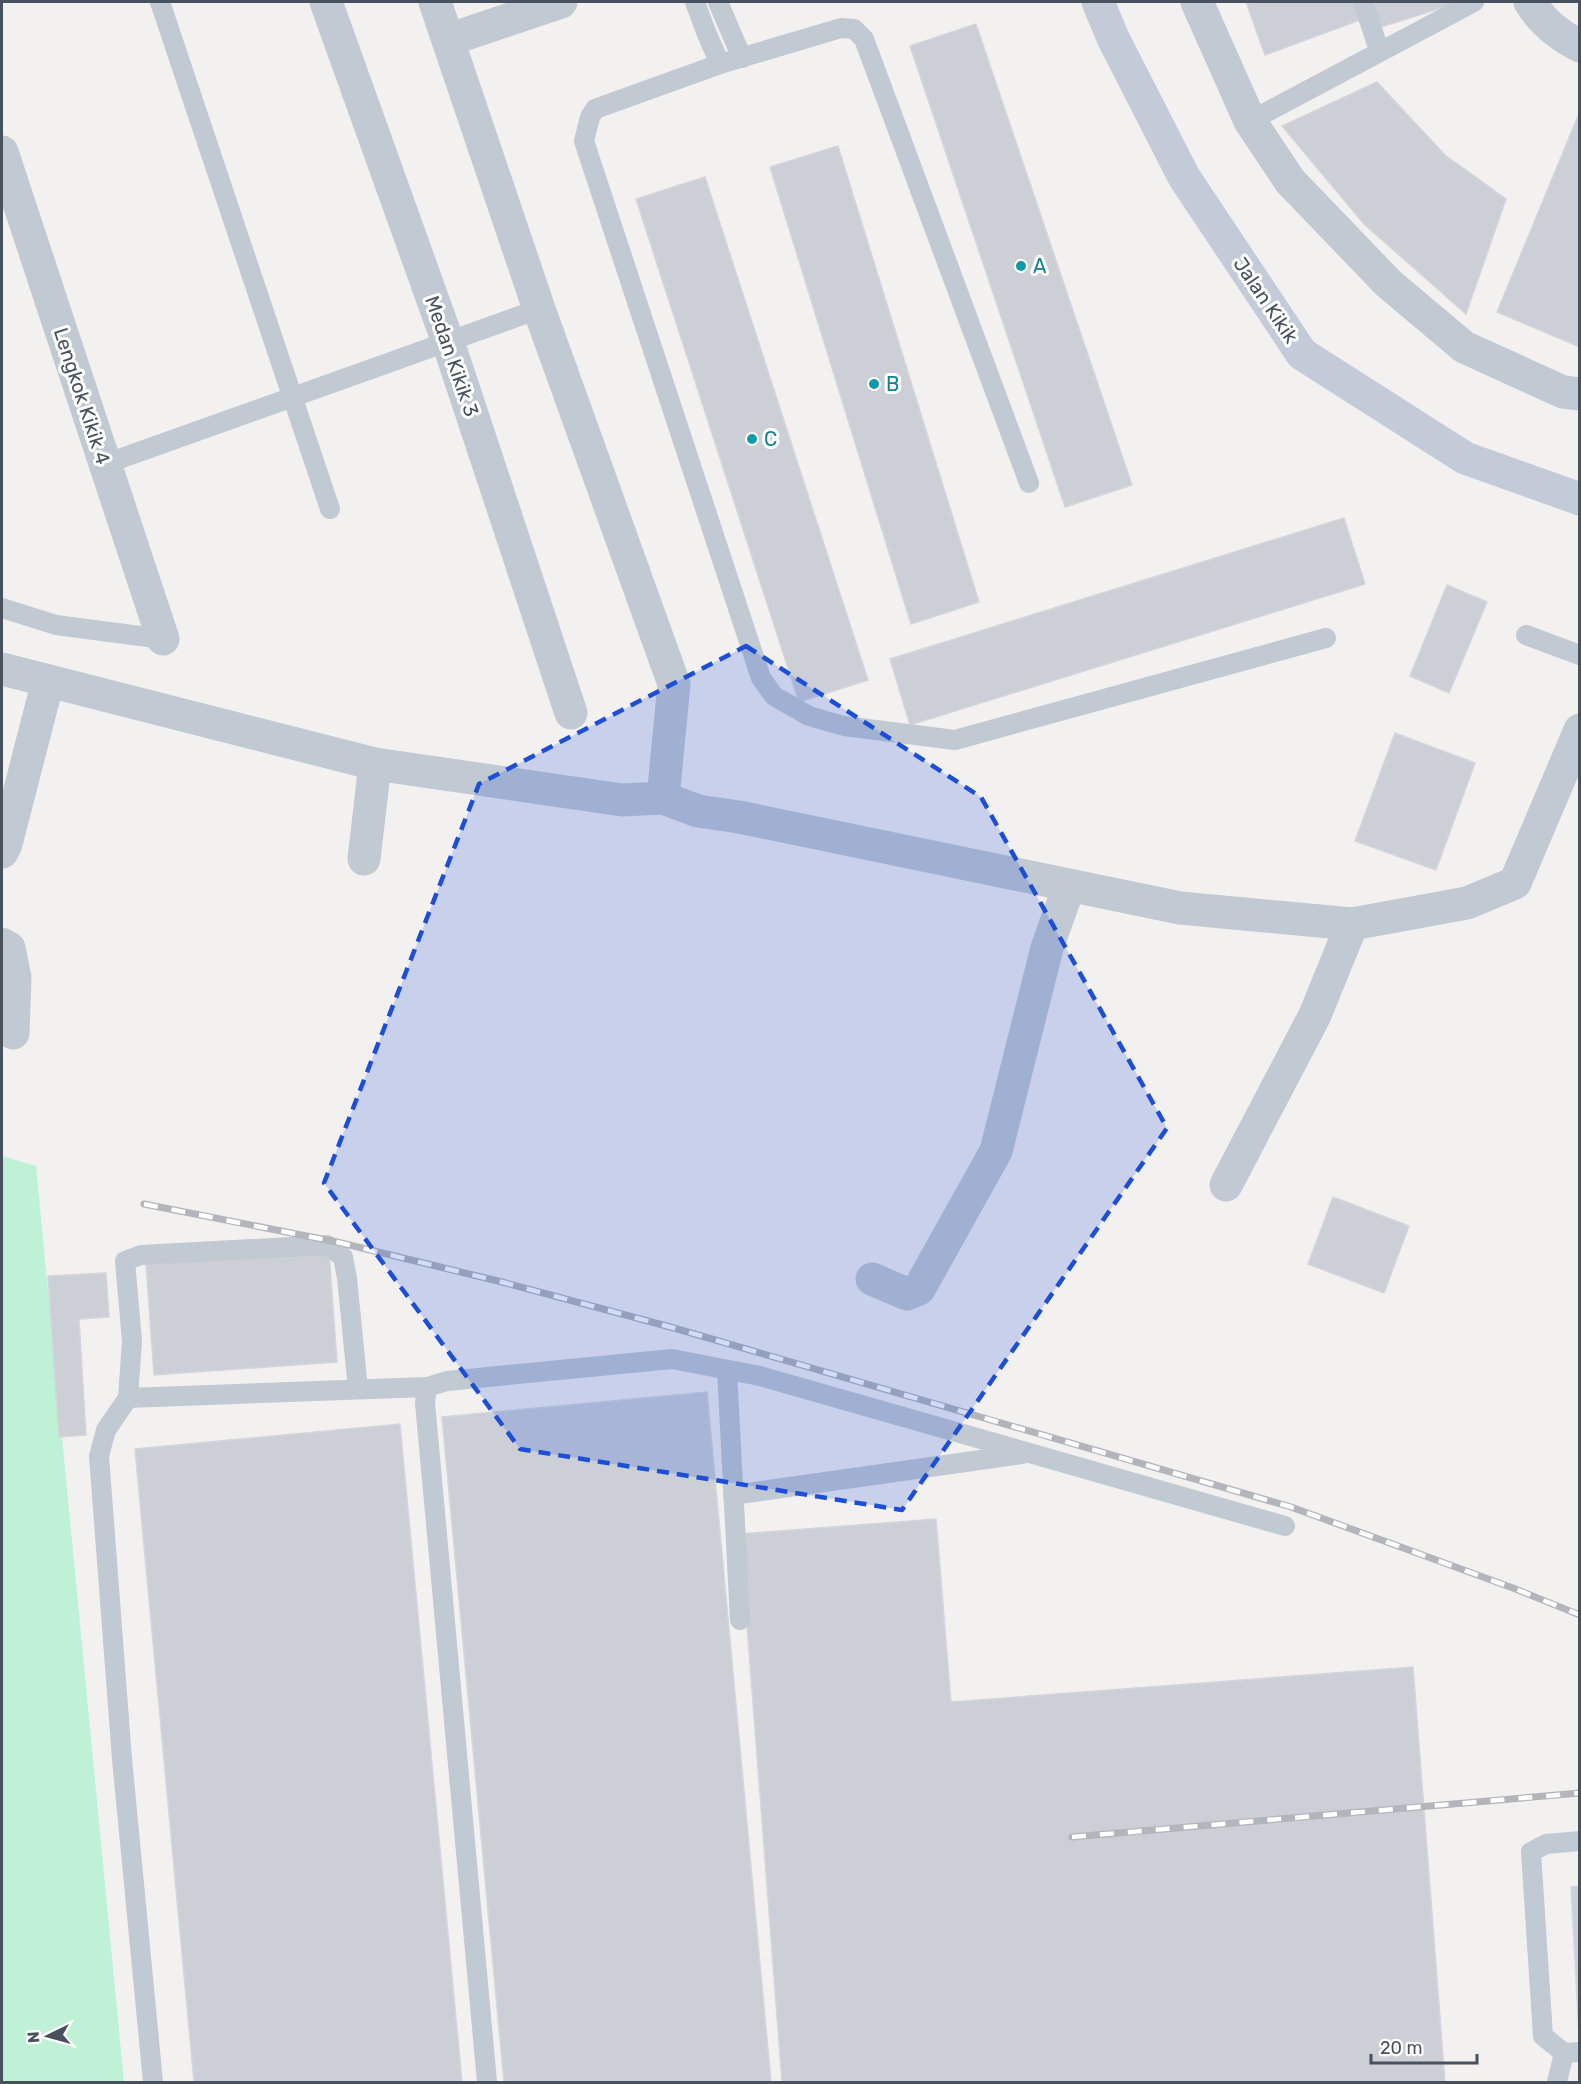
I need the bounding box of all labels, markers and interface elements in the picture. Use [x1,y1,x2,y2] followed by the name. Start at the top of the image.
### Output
[1228,252,1304,348] street label: Jalan Kikik
[1033,254,1046,278] place label: A
[1014,259,1028,273] marker: A
[420,292,484,420] street label: Medan Kikik 3
[49,325,115,467] street label: Lengkok Kikik 4
[886,372,899,396] place label: B
[867,377,881,391] marker: B
[764,427,777,451] place label: C
[745,432,759,446] marker: C
[18,2006,78,2066] north arrow
[1371,2027,1478,2065] scale bar
[24,2031,44,2044] text: N
[1380,2037,1422,2059] text: 20 m

